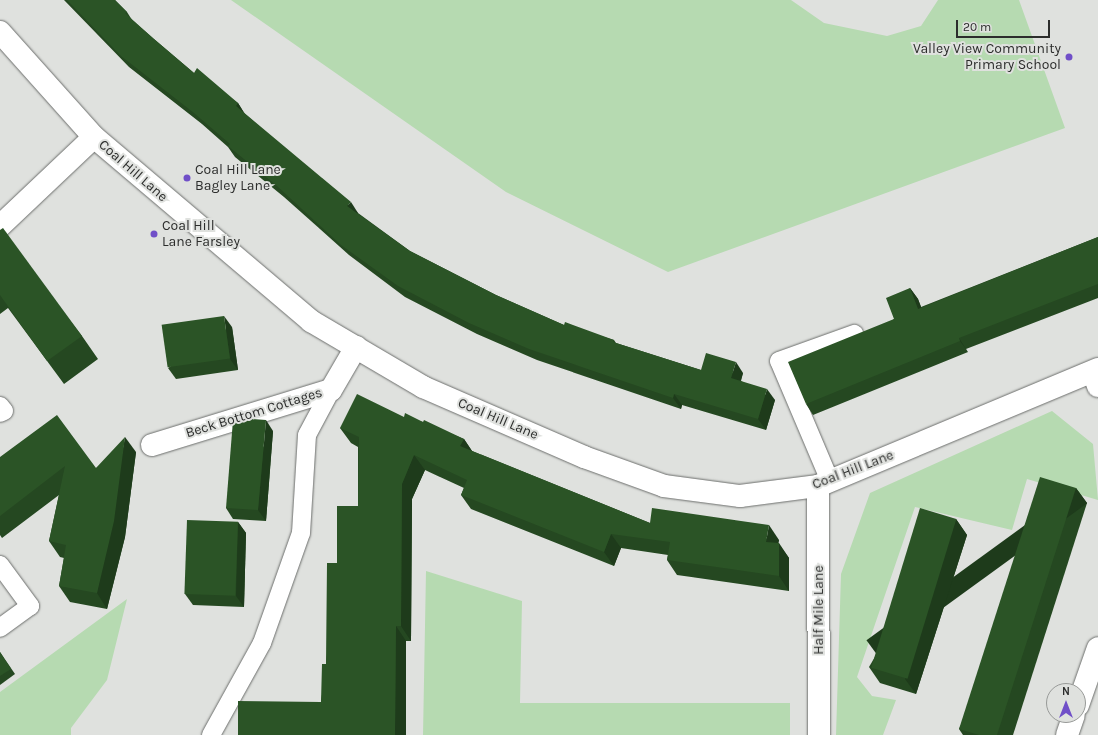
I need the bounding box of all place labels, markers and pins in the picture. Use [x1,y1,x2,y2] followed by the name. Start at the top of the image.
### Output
[913,41,1061,74] place label: Valley View Community Primary School
[1064,52,1074,62] marker: Valley View Community Primary School
[195,162,281,194] place label: Coal Hill Lane Bagley Lane
[182,173,192,183] marker: Coal Hill Lane Bagley Lane
[162,218,240,250] place label: Coal Hill Lane Farsley
[149,229,159,239] marker: Coal Hill Lane Farsley

